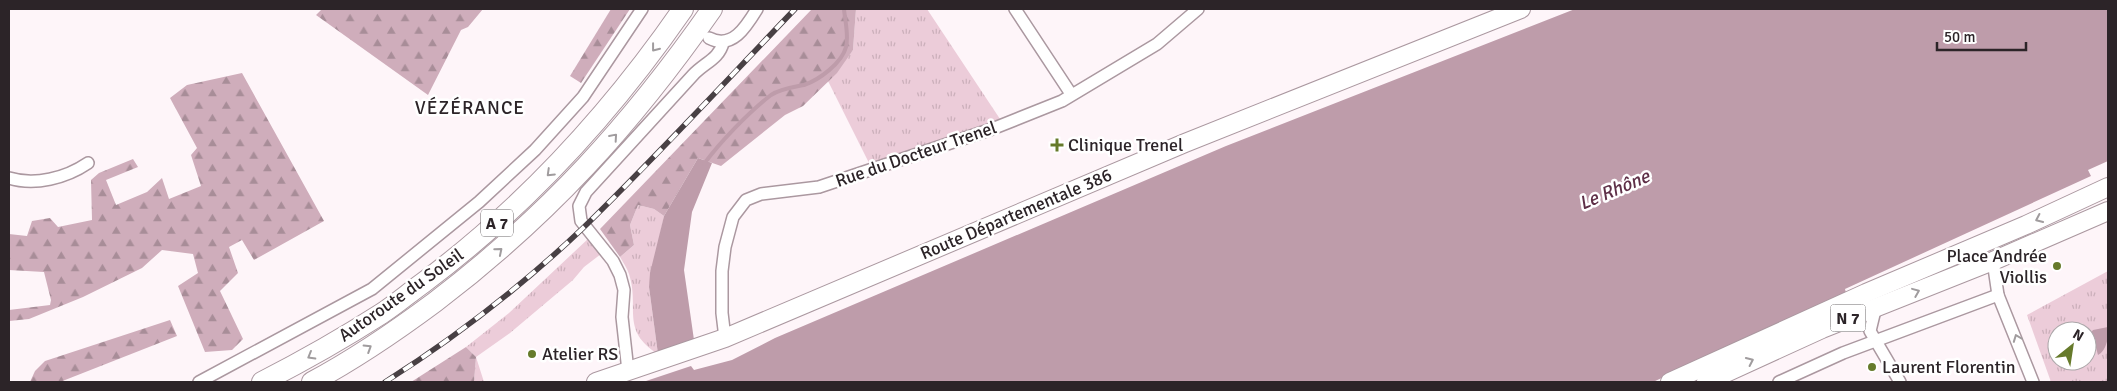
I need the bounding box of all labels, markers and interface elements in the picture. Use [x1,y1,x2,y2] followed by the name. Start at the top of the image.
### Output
[1937,20,2026,52] scale bar
[1944,28,1975,46] text: 50 m
[651,43,660,52] one-way arrow
[415,96,525,120] district label: VÉZÉRANCE
[833,116,999,192] street label: Rue du Docteur Trenel
[608,134,617,143] one-way arrow
[1068,134,1183,156] place label: Clinique Trenel
[1050,138,1064,152] marker: Clinique Trenel
[917,164,1115,264] street label: Route Départementale 386
[1575,164,1655,216] water label: Le Rhône
[547,167,556,176] one-way arrow
[481,210,513,237] road number: A 7
[2036,213,2045,223] one-way arrow
[334,244,468,346] street label: Autoroute du Soleil
[1946,245,2047,288] place label: Place Andrée Viollis
[493,248,502,257] one-way arrow
[2051,260,2063,272] marker: Place Andrée Viollis
[1911,287,1920,298] one-way arrow
[1830,304,1866,332] road number: N 7
[2047,321,2097,371] north arrow
[2070,325,2087,345] text: N
[2013,334,2023,343] one-way arrow
[542,343,618,365] place label: Atelier RS
[363,345,372,354] one-way arrow
[526,348,538,360] marker: Atelier RS
[307,350,316,360] one-way arrow
[1882,356,2016,378] place label: Laurent Florentin
[1745,357,1754,367] one-way arrow
[1866,361,1878,373] marker: Laurent Florentin

